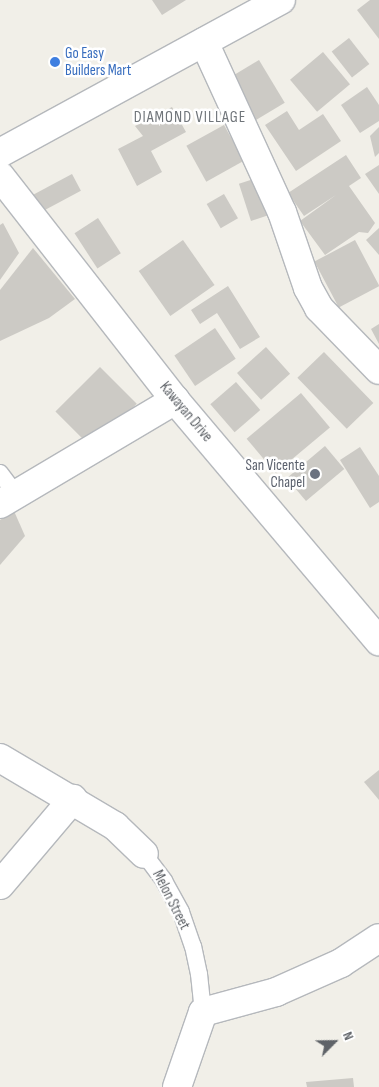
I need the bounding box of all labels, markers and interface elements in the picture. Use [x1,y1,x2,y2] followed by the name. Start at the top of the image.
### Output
[65,44,131,79] place label: Go Easy Builders Mart
[49,56,61,68] marker: Go Easy Builders Mart
[132,108,248,128] district label: DIAMOND VILLAGE
[156,378,216,446] street label: Kawayan Drive
[245,456,305,491] place label: San Vicente Chapel
[309,468,321,480] marker: San Vicente Chapel
[148,867,194,933] street label: Melon Street
[309,1017,359,1067] north arrow
[339,1029,358,1043] text: N

